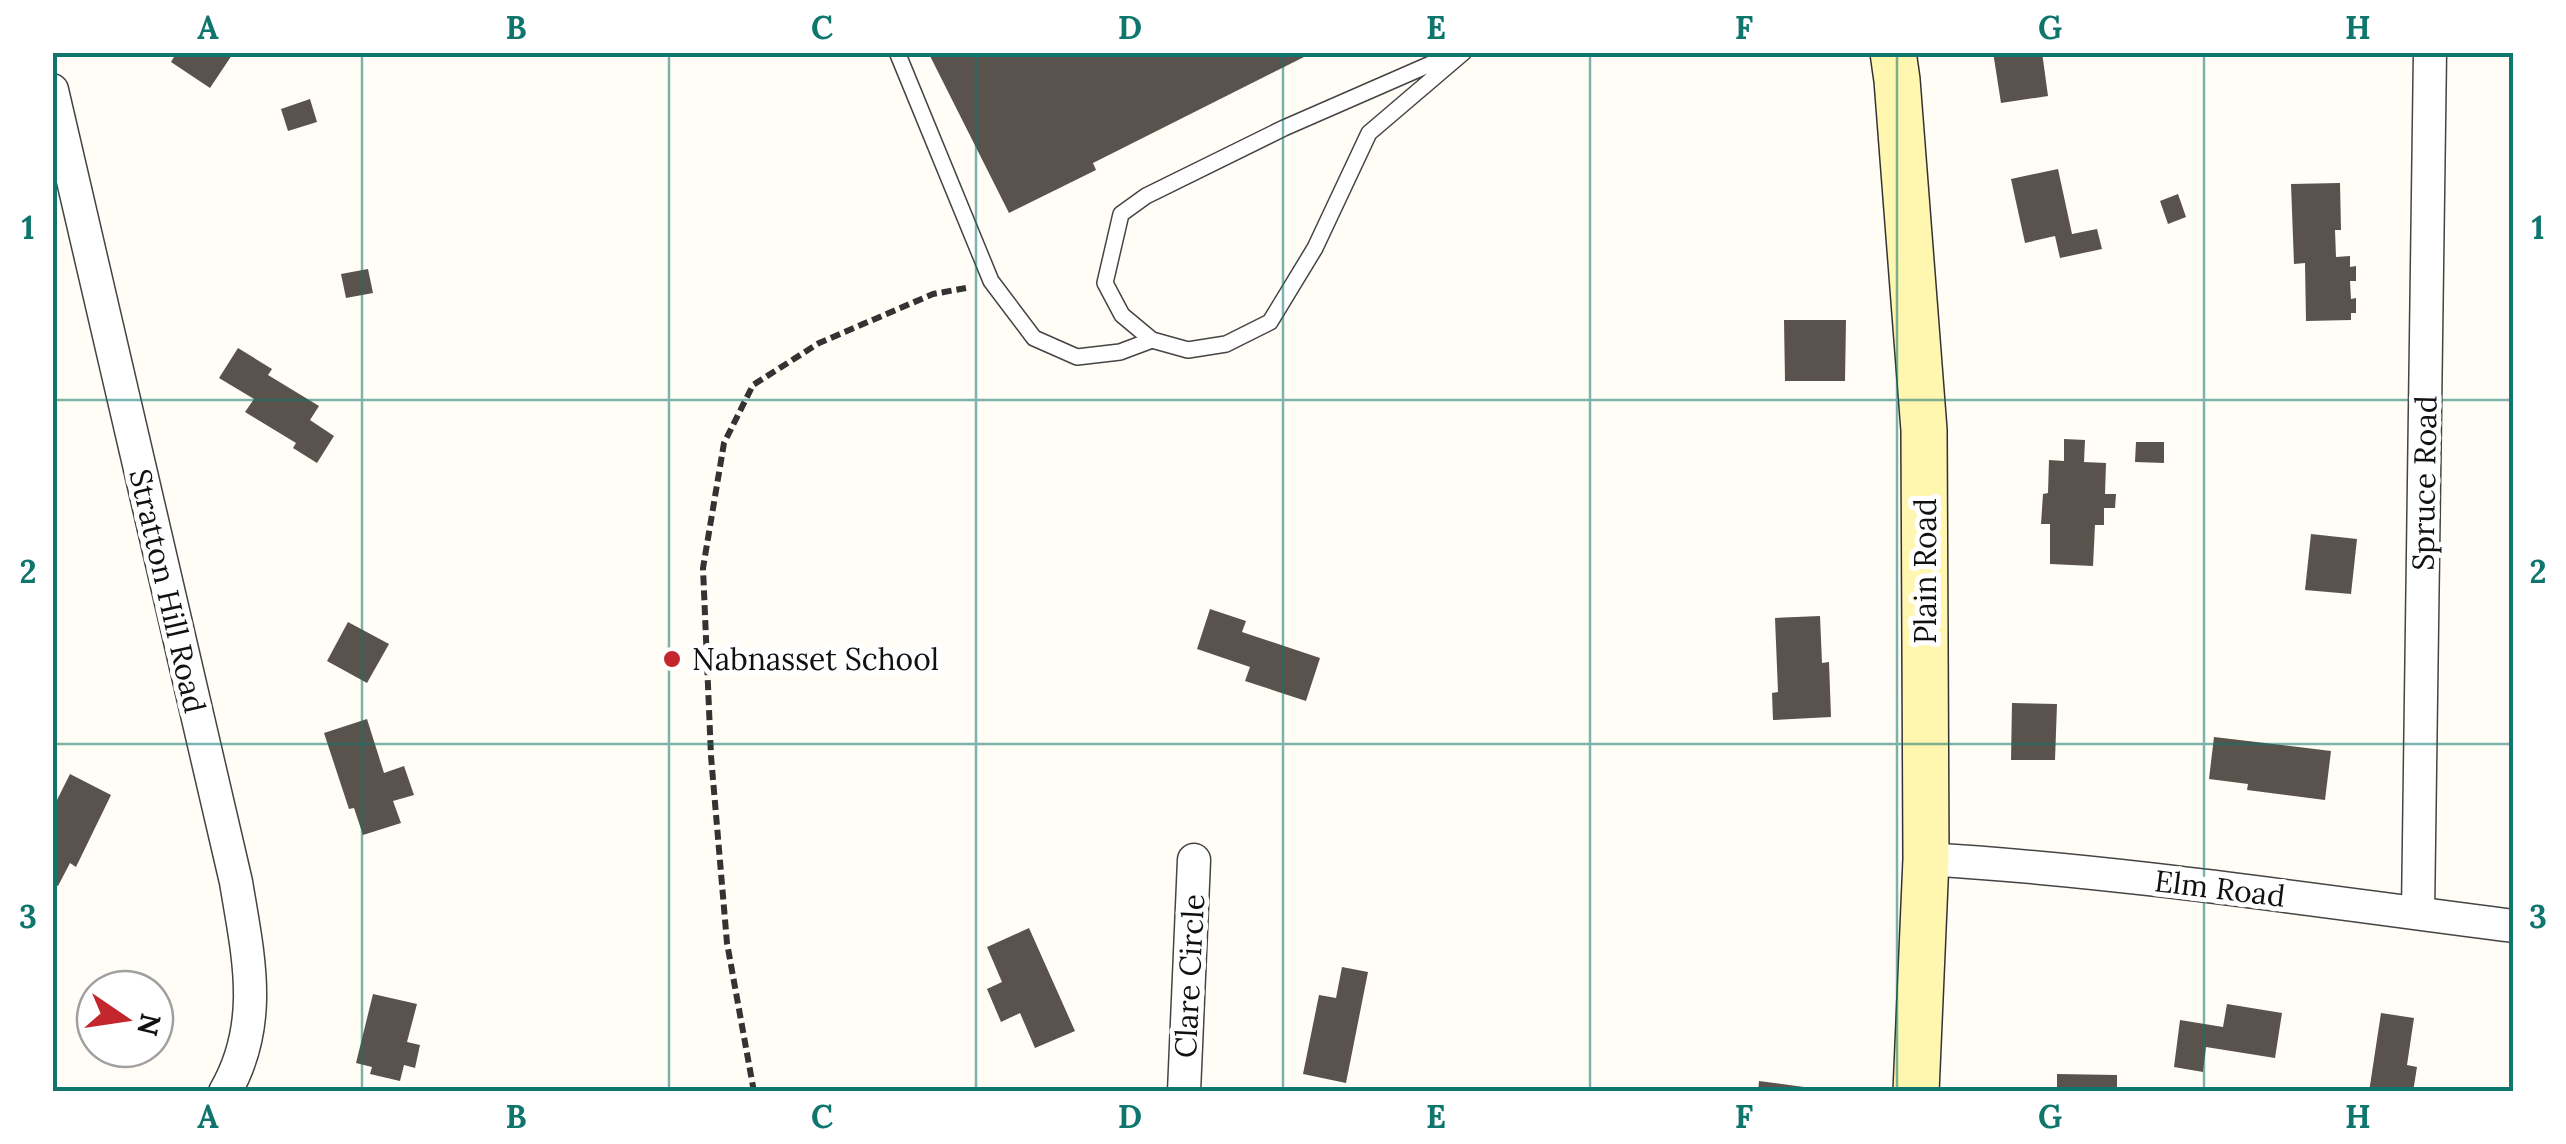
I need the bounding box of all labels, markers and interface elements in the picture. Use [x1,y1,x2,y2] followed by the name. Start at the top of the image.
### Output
[197,7,219,48] text: A
[505,7,527,48] text: B
[811,7,833,48] text: C
[1118,7,1142,48] text: D
[1426,7,1446,48] text: E
[1735,7,1753,48] text: F
[2038,7,2062,48] text: G
[2345,7,2371,48] text: H
[22,207,35,248] text: 1
[2532,207,2545,248] text: 1
[2403,395,2445,571] street label: Spruce Road
[121,465,215,717] street label: Stratton Hill Road
[1906,498,1944,644] street label: Plain Road
[19,551,37,592] text: 2
[2529,551,2547,592] text: 2
[692,640,939,678] place label: Nabnasset School
[661,648,683,670] marker: Nabnasset School
[2153,861,2287,915] street label: Elm Road
[1166,893,1212,1059] street label: Clare Circle
[19,896,37,937] text: 3
[2529,896,2547,937] text: 3
[75,969,175,1069] north arrow
[129,1010,169,1039] text: N
[197,1096,219,1137] text: A
[505,1096,527,1137] text: B
[811,1096,833,1137] text: C
[1118,1096,1142,1137] text: D
[1426,1096,1446,1137] text: E
[1735,1096,1753,1137] text: F
[2038,1096,2062,1137] text: G
[2345,1096,2371,1137] text: H

